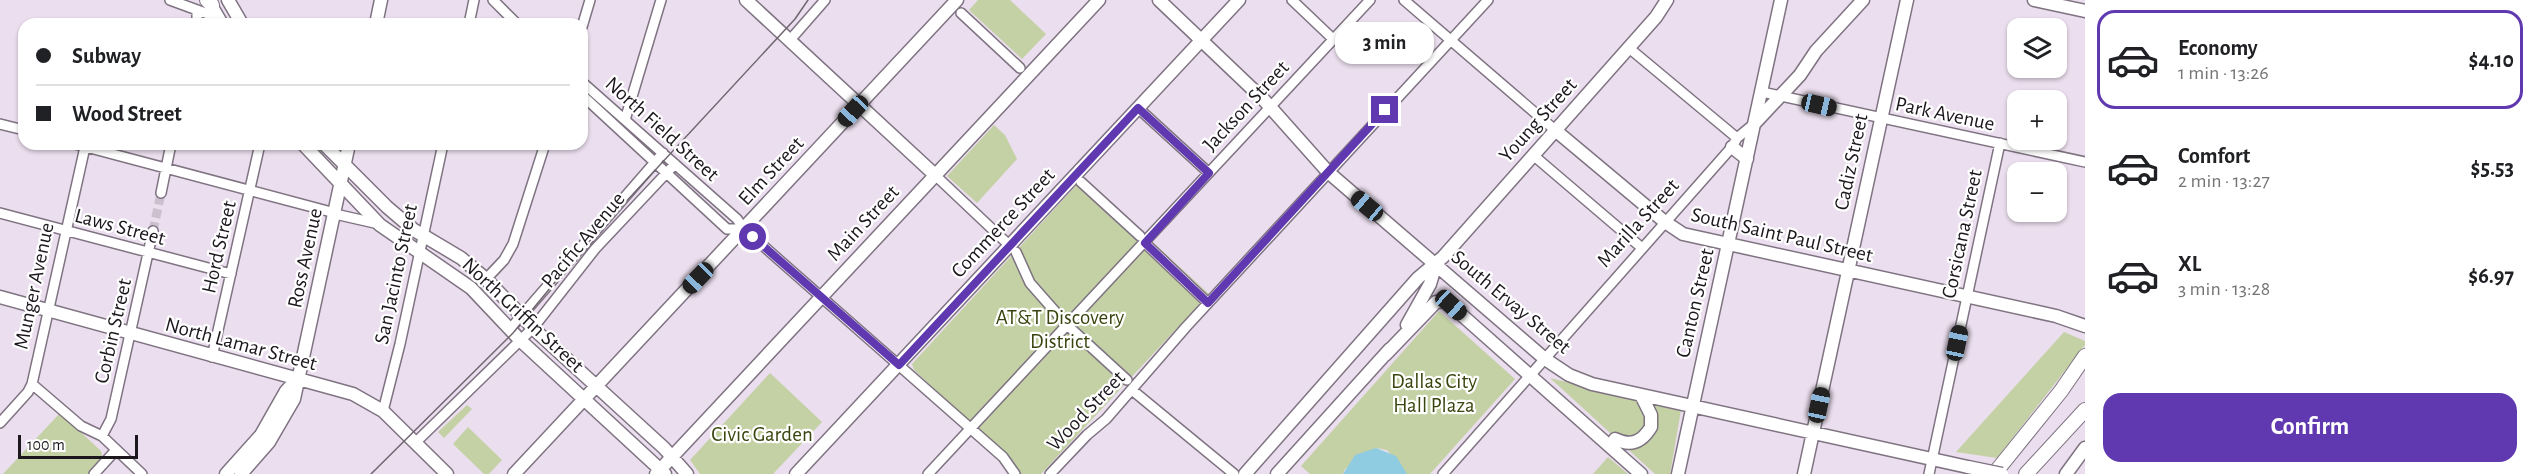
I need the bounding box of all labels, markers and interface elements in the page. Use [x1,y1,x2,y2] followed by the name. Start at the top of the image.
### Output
[2007,18,2067,222] map controls
[2007,18,2067,78] button: layers
[1336,23,1434,65] callout: 3 min
[1363,33,1406,53] text: 3 min
[2106,33,2160,87] icon: car
[2178,37,2258,59] text: Economy
[72,45,141,67] text: Subway
[2469,49,2514,71] text: $4.10
[1199,57,1293,155] street label: Jackson Street
[2178,63,2269,83] text: 1 min · 13:26
[601,73,723,185] street label: North Field Street
[1495,74,1581,166] street label: Young Street
[2007,90,2067,150] button: +
[834,92,872,130] car
[1799,92,1839,118] car
[1893,93,1997,135] street label: Park Avenue
[1371,96,1398,123] route end
[72,103,182,125] text: Wood Street
[1831,112,1872,212] street label: Cadiz Street
[734,133,808,209] street label: Elm Street
[2106,141,2160,195] icon: car
[2178,145,2250,167] text: Comfort
[2471,157,2514,179] text: $5.53
[2007,162,2067,222] button: −
[947,164,1059,282] street label: Commerce Street
[1938,167,1986,300] street label: Corsicana Street
[2178,171,2270,191] text: 2 min · 13:27
[1593,175,1683,271] street label: Marilla Street
[823,181,903,265] street label: Main Street
[537,188,629,292] street label: Pacific Avenue
[1347,188,1387,224] car
[198,198,240,295] street label: Hord Street
[371,202,421,346] street label: San Jacinto Street
[1689,204,1875,266] street label: South Saint Paul Street
[72,205,168,249] street label: Laws Street
[284,206,326,310] street label: Ross Avenue
[10,221,58,351] street label: Munger Avenue
[739,223,766,250] route start
[1447,246,1575,358] street label: South Ervay Street
[1672,246,1718,360] street label: Canton Street
[2106,249,2160,303] icon: car
[2178,253,2201,275] text: XL
[458,254,588,377] street label: North Griffin Street
[679,259,717,297] car
[2468,265,2514,287] text: $6.97
[91,276,135,385] street label: Corbin Street
[2178,279,2270,299] text: 3 min · 13:28
[1432,286,1470,324] car
[996,307,1124,352] park label: AT&T Discovery District
[163,314,319,374] street label: North Lamar Street
[1944,324,1970,362] car
[1043,367,1129,455] street label: Wood Street
[1391,371,1477,416] park label: Dallas City Hall Plaza
[1806,386,1832,424] car
[2103,393,2517,462] button: Confirm
[711,424,813,445] park label: Civic Garden
[18,432,138,460] scale bar
[27,437,65,453] text: 100 m

